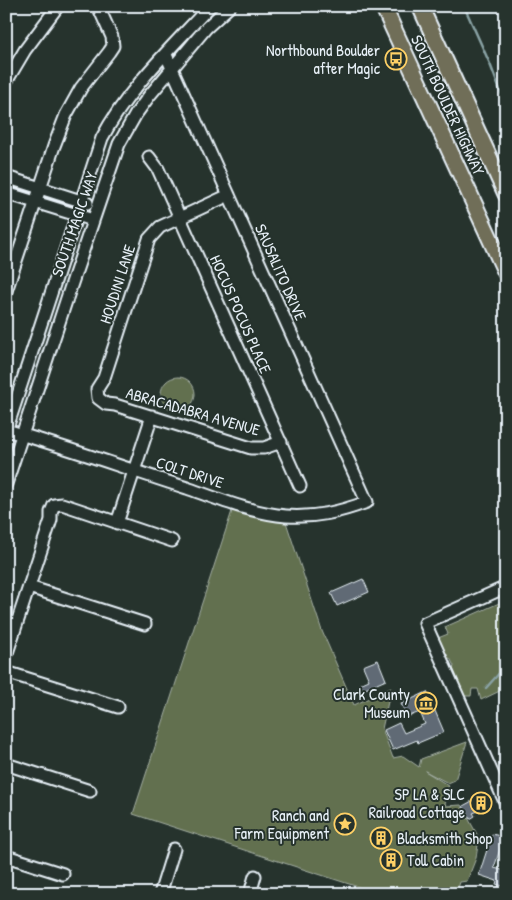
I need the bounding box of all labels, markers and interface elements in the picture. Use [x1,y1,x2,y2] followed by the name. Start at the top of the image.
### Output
[406,31,490,179] street label: SOUTH BOULDER HIGHWAY
[266,39,381,79] place label: Northbound Boulder after Magic
[384,47,408,71] bus stop icon: Northbound Boulder after Magic
[46,169,102,279] street label: SOUTH MAGIC WAY
[250,220,312,324] street label: SAUSALITO DRIVE
[94,242,140,326] street label: HOUDINI LANE
[205,251,277,377] street label: HOCUS POCUS PLACE
[124,381,262,441] street label: ABRACADABRA AVENUE
[154,451,226,493] street label: COLT DRIVE
[333,683,410,723] place label: Clark County Museum
[414,691,438,715] museum icon: Clark County Museum
[369,783,466,823] place label: SP LA & SLC Railroad Cottage
[469,791,493,815] building icon: SP LA & SLC Railroad Cottage
[234,804,329,844] place label: Ranch and Farm Equipment
[333,812,357,836] place icon: Ranch and Farm Equipment
[369,826,393,850] building icon: Blacksmith Shop
[397,827,493,849] place label: Blacksmith Shop
[379,848,403,872] building icon: Toll Cabin
[407,849,464,871] place label: Toll Cabin

